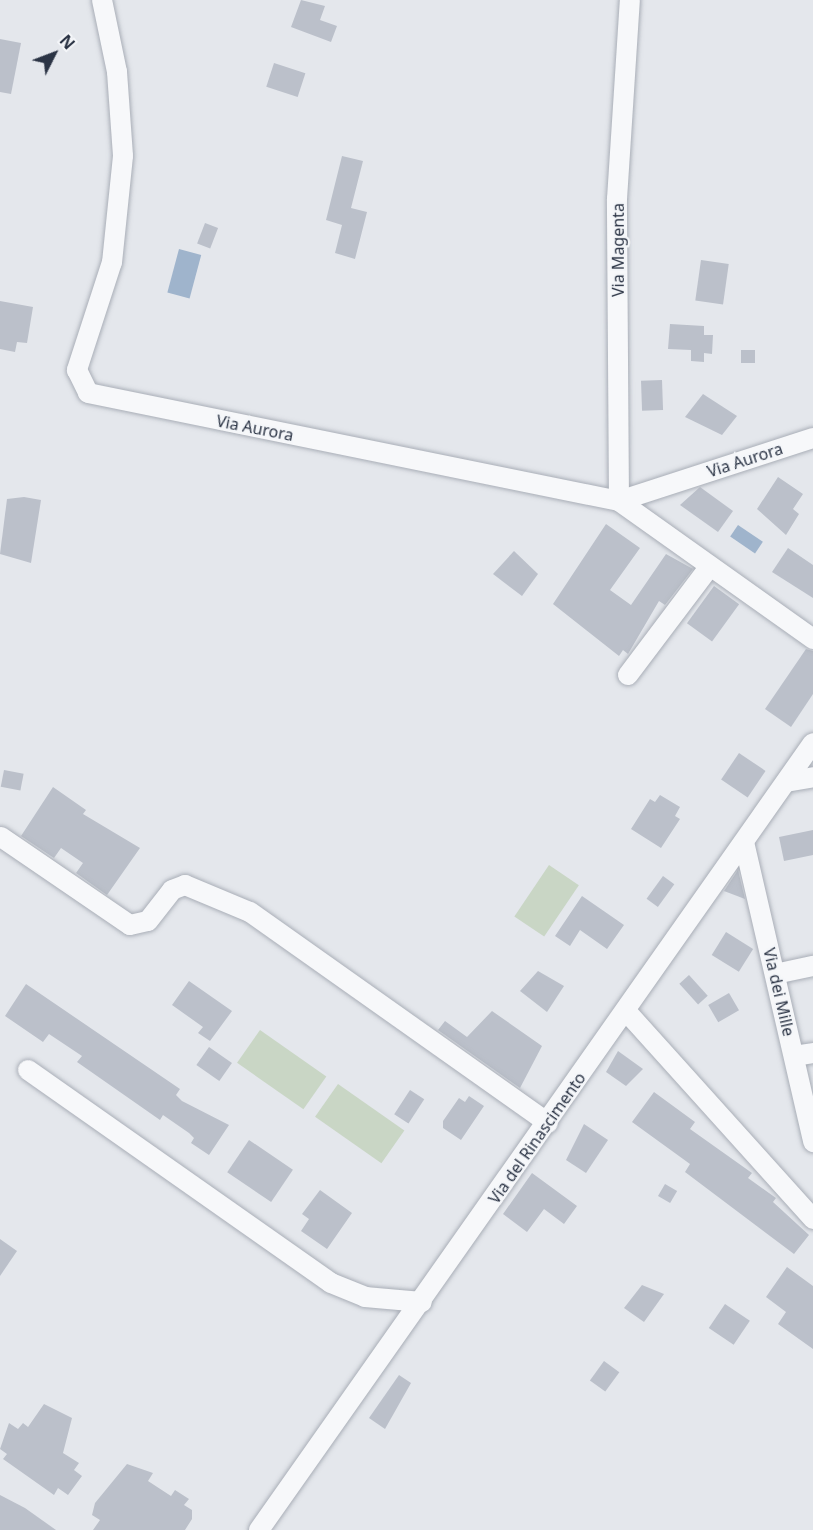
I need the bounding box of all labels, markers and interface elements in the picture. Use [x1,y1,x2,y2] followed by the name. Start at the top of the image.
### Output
[24,24,84,84] north arrow
[55,30,80,54] text: N
[608,203,628,297] street label: Via Magenta
[215,411,295,445] street label: Via Aurora
[705,439,785,481] street label: Via Aurora
[760,946,798,1038] street label: Via dei Mille
[484,1069,590,1207] street label: Via del Rinascimento

